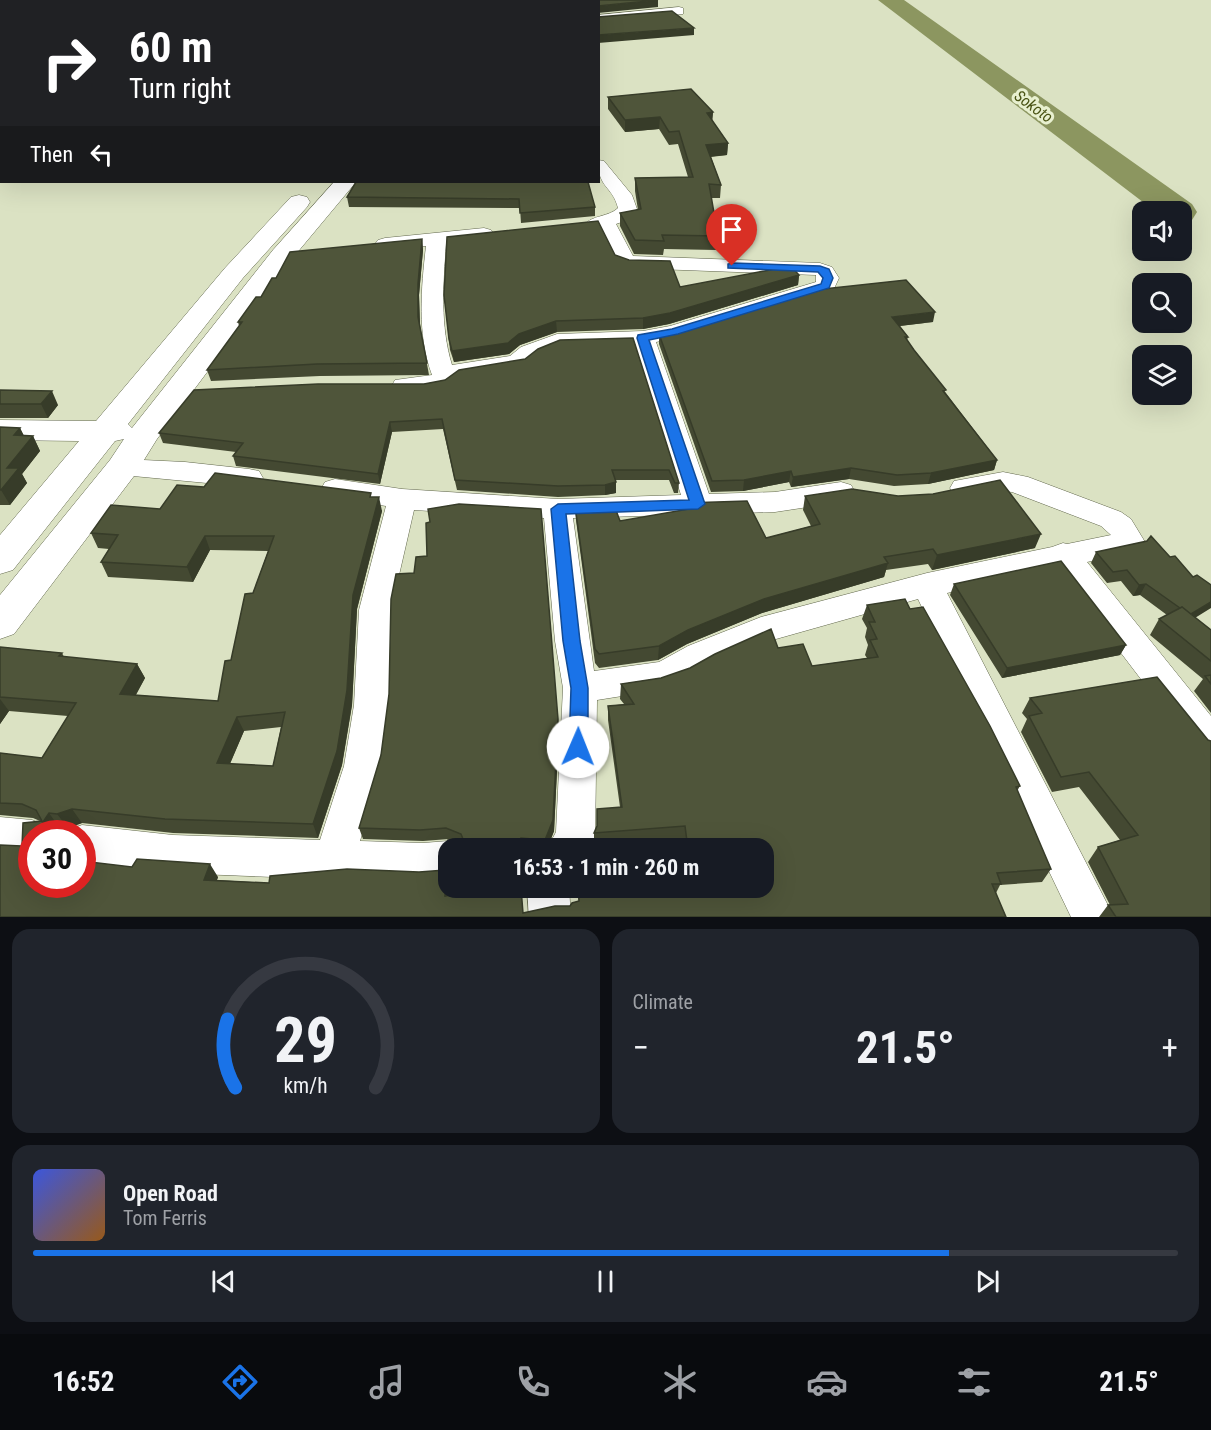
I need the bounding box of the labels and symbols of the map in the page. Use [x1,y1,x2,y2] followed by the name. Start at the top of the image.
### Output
[1011,86,1057,127] water label: Sokoto
[706,204,757,266] pin
[546,715,610,779] position arrow
[18,820,96,898] speed limit sign: 30

